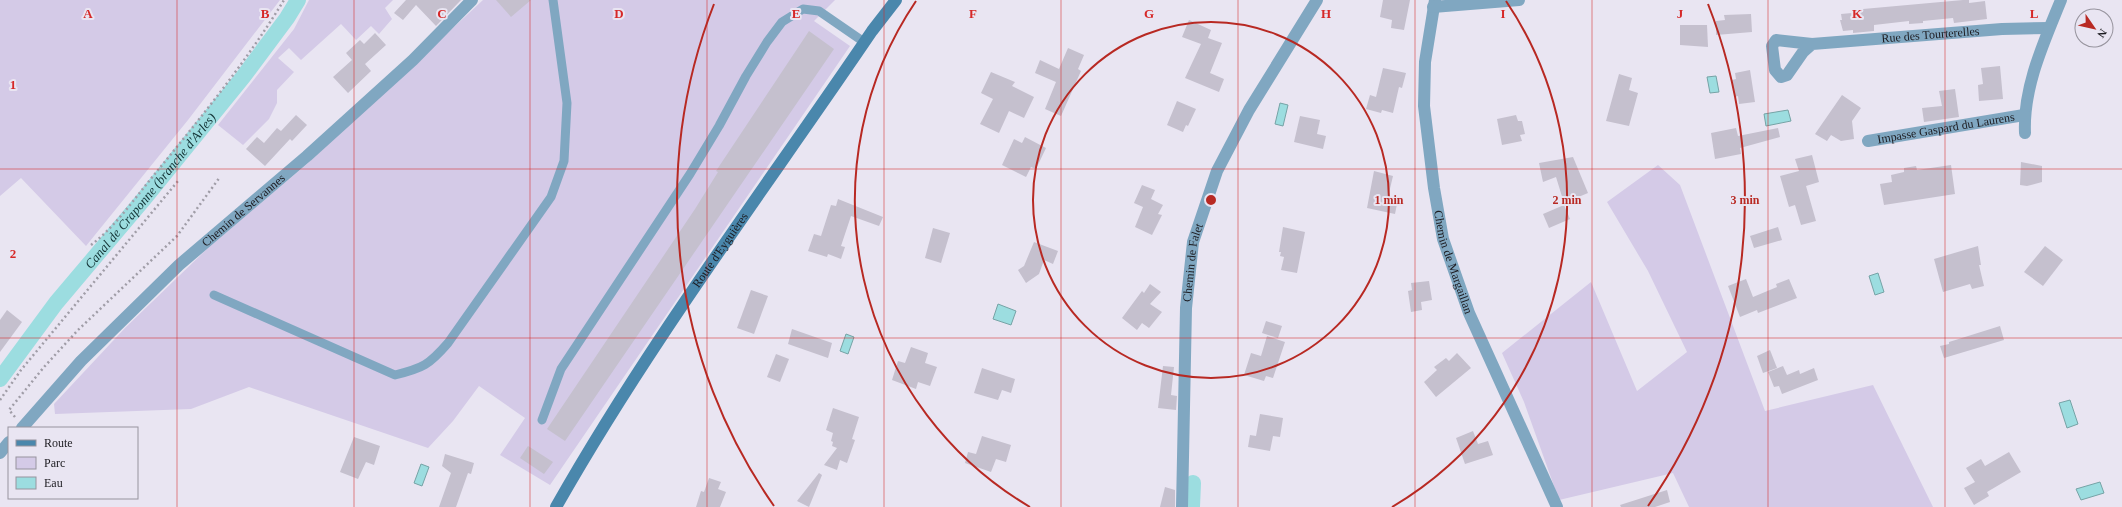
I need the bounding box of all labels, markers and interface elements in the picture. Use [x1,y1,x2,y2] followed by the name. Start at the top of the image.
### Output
[83,6,93,21] text: A
[261,6,270,21] text: B
[437,6,447,21] text: C
[614,6,624,21] text: D
[792,6,800,21] text: E
[969,6,977,21] text: F
[1144,6,1154,21] text: G
[1321,6,1331,21] text: H
[1500,6,1506,21] text: I
[1677,6,1684,21] text: J
[1852,6,1863,21] text: K
[2030,6,2039,21] text: L
[2074,8,2114,48] north arrow
[1881,24,1980,45] street label: Rue des Tourterelles
[2095,27,2109,40] text: N
[10,77,16,92] text: 1
[81,110,218,271] water label: Canal de Craponne (branche d'Arles)
[1876,110,2016,146] street label: Impasse Gaspard du Laurens
[199,171,288,249] street label: Chemin de Servannes
[1204,193,1218,207] centre of rings
[1374,193,1404,207] text: 1 min
[1552,193,1582,207] text: 2 min
[1730,193,1760,207] text: 3 min
[1431,209,1476,316] street label: Chemin de Margaillan
[689,210,751,290] street label: Route d'Eyguières
[1180,221,1206,303] street label: Chemin de Falet
[10,246,16,261] text: 2
[8,427,138,499] legend
[44,436,73,450] text: Route
[44,456,65,470] text: Parc
[44,476,63,490] text: Eau

